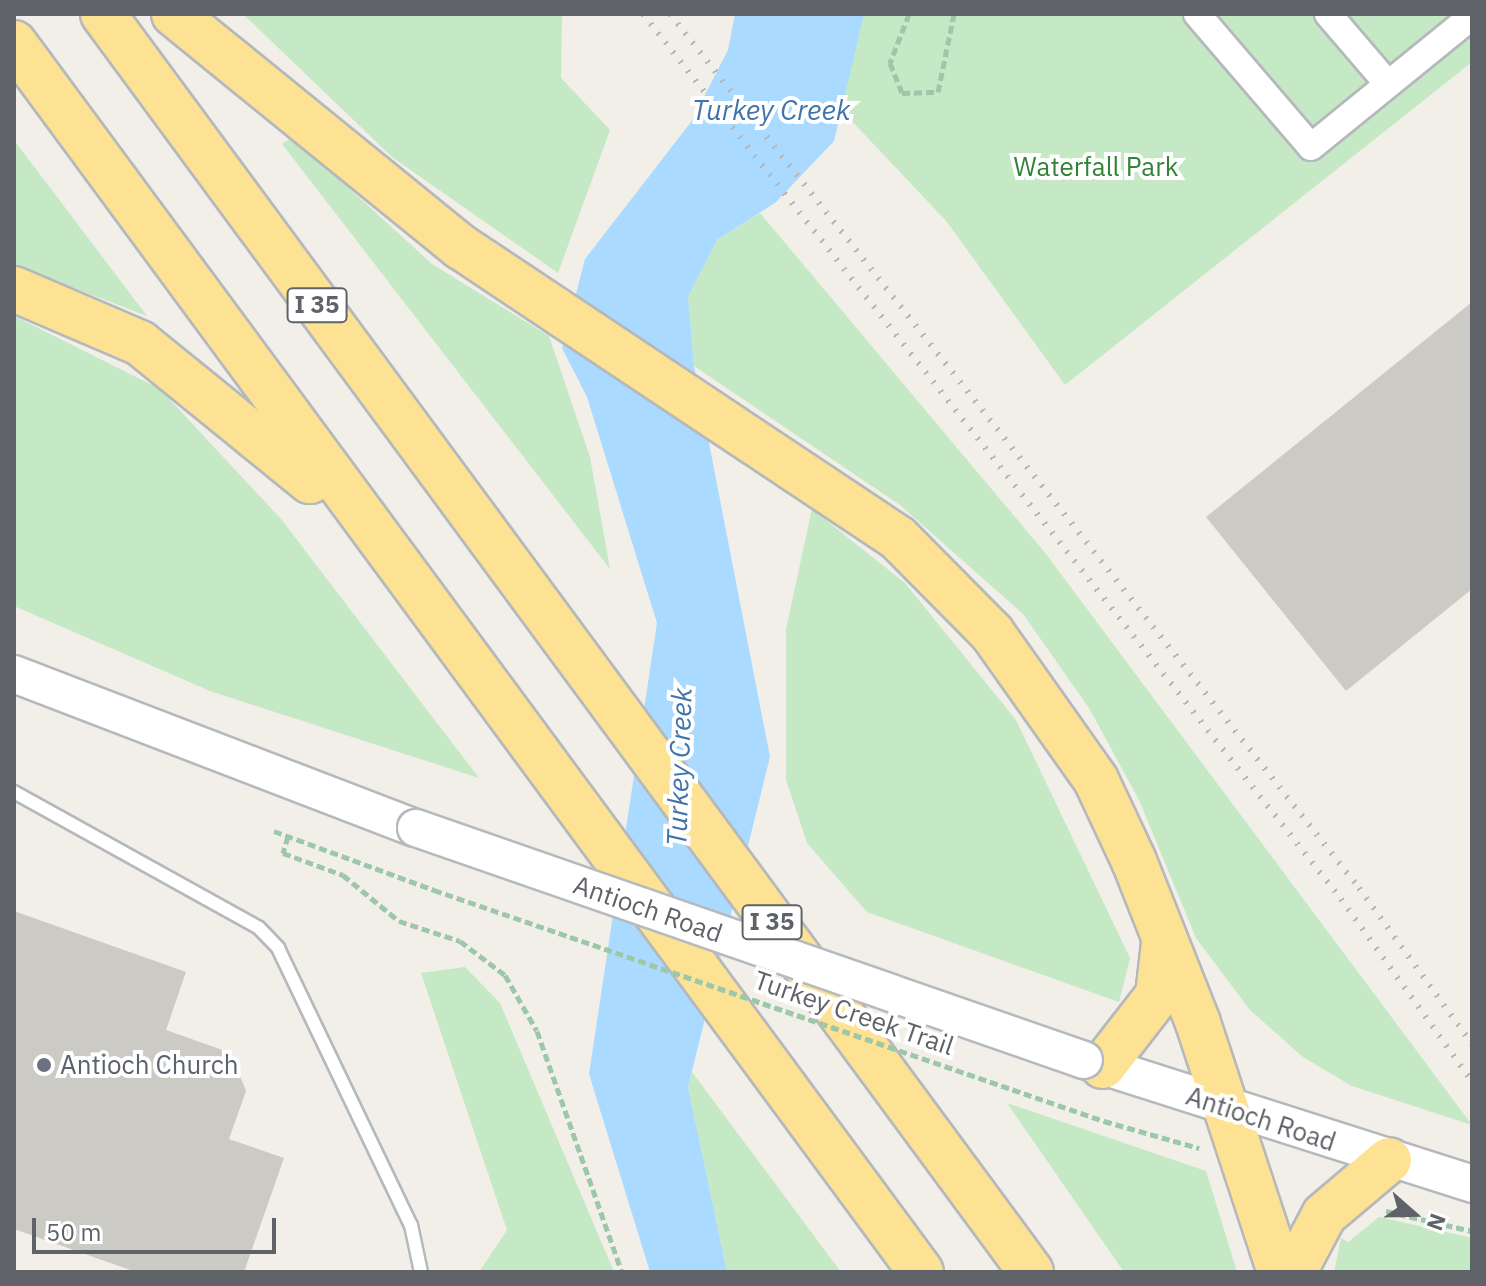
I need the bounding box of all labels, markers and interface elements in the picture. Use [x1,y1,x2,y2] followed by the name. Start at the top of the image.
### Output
[692,93,850,127] water label: Turkey Creek
[1014,151,1178,183] park label: Waterfall Park
[285,285,349,325] road number: I 35
[659,687,699,847] water label: Turkey Creek
[569,869,727,949] street label: Antioch Road
[740,902,804,942] road number: I 35
[750,964,958,1062] street label: Turkey Creek Trail
[60,1049,239,1081] place label: Antioch Church
[35,1056,53,1074] marker: Antioch Church
[1182,1080,1340,1158] street label: Antioch Road
[1374,1174,1454,1254] north arrow
[36,1202,280,1252] scale bar
[1421,1210,1453,1235] text: N
[46,1216,101,1248] text: 50 m

